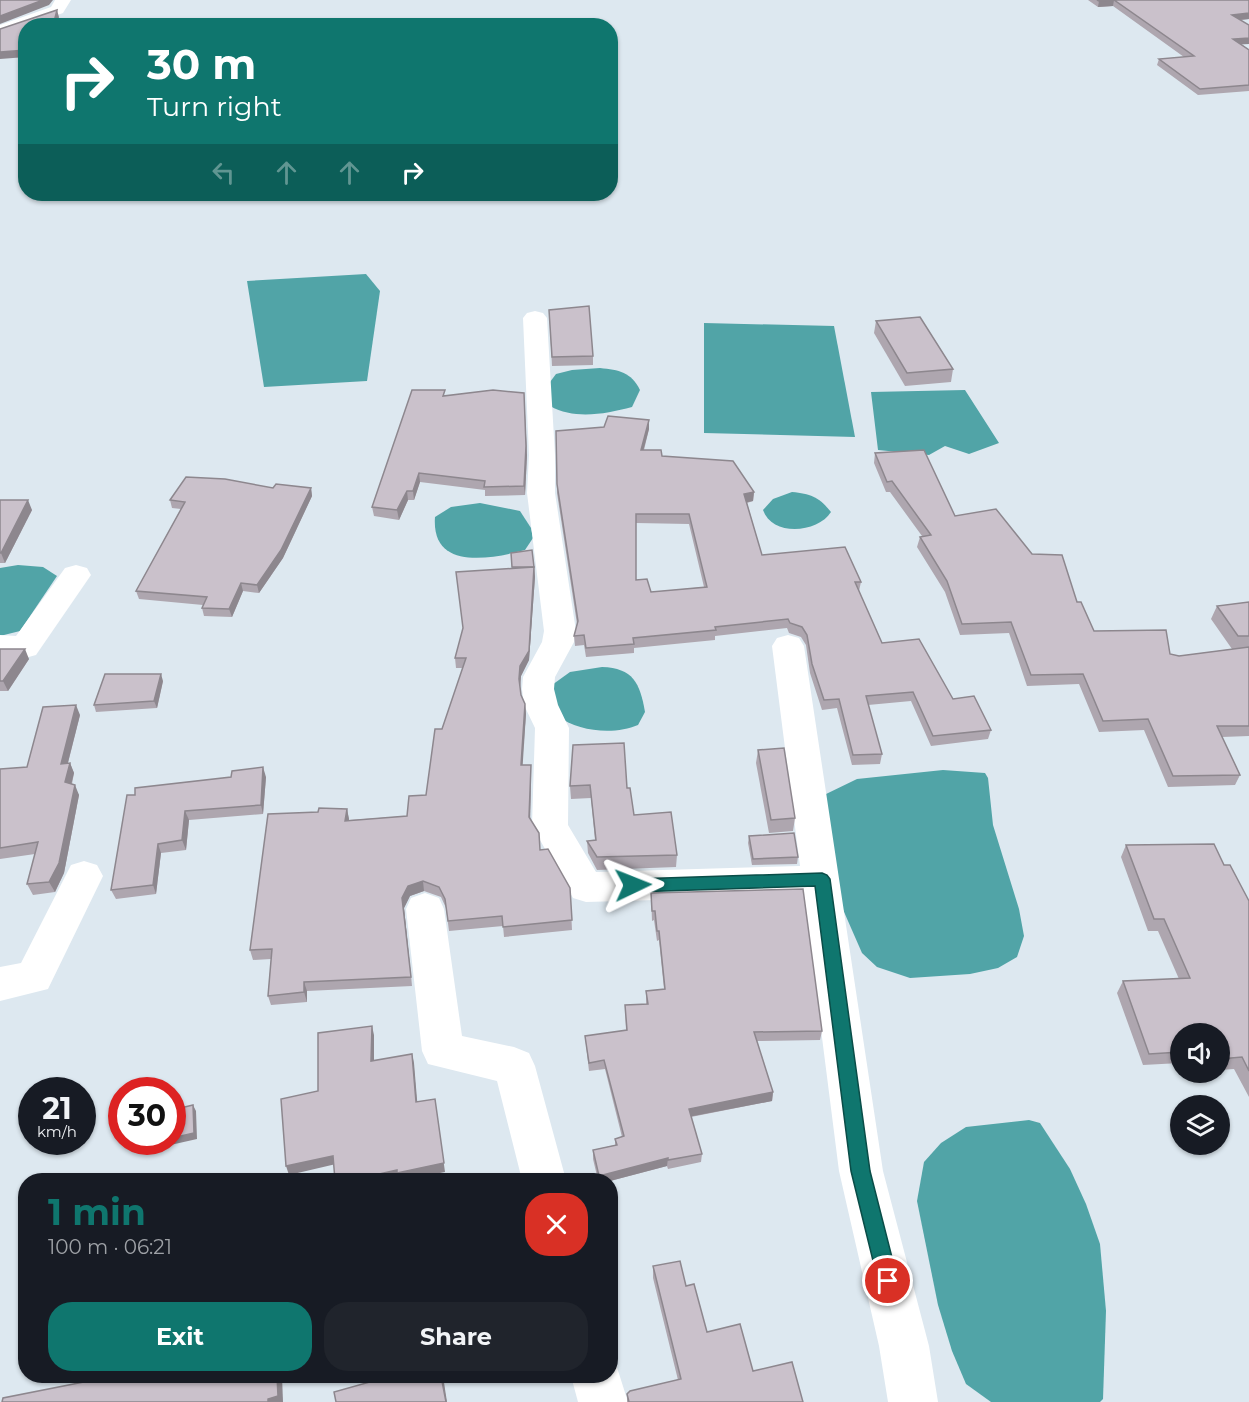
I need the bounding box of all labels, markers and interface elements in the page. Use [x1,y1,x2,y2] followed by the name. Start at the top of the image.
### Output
[147,38,256,90] text: 30 m
[48,42,126,120] icon: right
[147,90,282,123] text: Turn right
[207,156,240,189] icon: left
[270,156,303,189] icon: ahead
[333,156,366,189] icon: ahead
[396,156,429,189] icon: right
[601,853,665,917] position arrow
[1170,1023,1230,1155] map controls
[1170,1023,1230,1083] button: sound
[108,1077,186,1155] speed limit sign: 30
[42,1090,72,1127] text: 21
[1170,1095,1230,1155] button: layers
[37,1122,77,1141] text: km/h
[48,1190,146,1234] text: 1 min
[525,1193,588,1256] button: close
[48,1235,172,1259] text: 100 m · 06:21
[862,1255,913,1306] pin
[871,1264,904,1297] icon: arrive
[48,1302,312,1371] button: Exit
[324,1302,588,1371] button: Share

